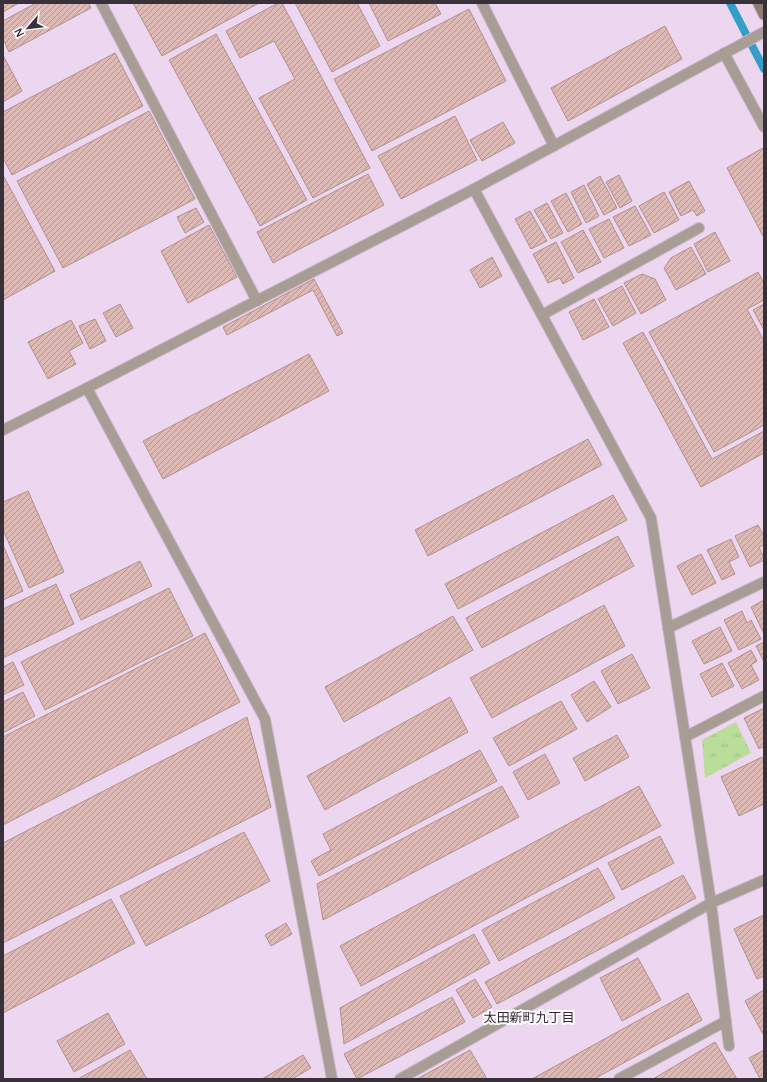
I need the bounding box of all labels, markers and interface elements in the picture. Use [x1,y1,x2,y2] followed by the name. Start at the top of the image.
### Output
[8,8,48,48] north arrow
[10,26,27,40] text: N
[483,1008,575,1026] district label: 太田新町九丁目

